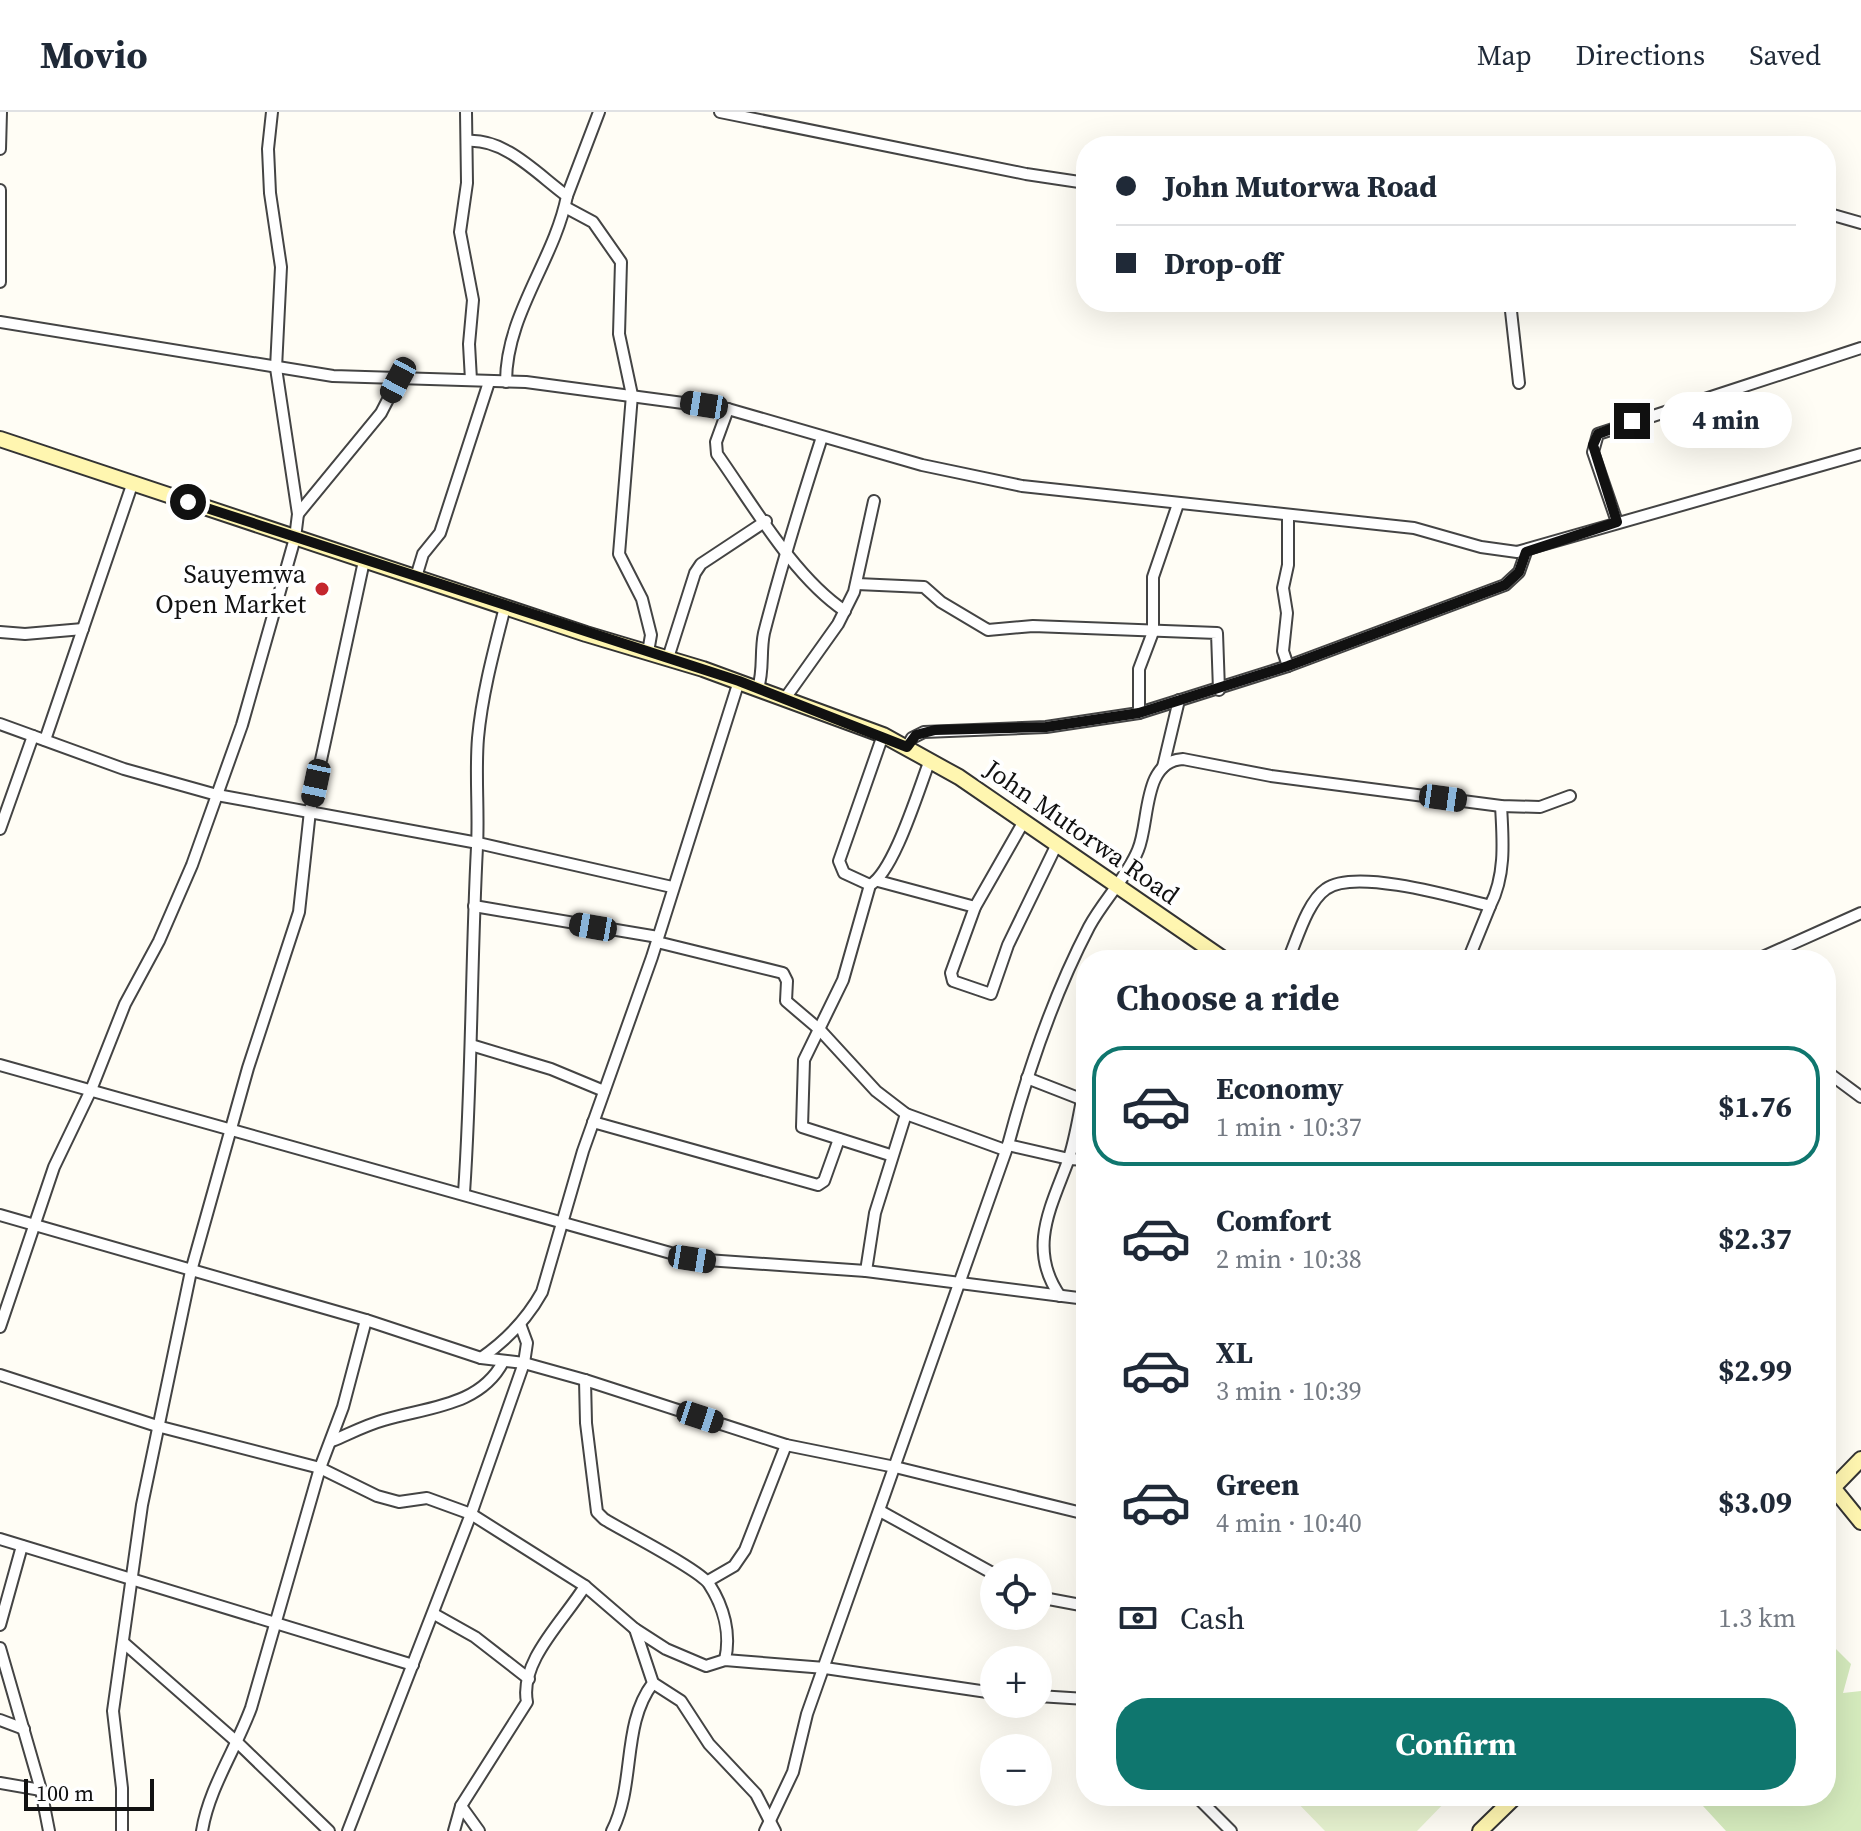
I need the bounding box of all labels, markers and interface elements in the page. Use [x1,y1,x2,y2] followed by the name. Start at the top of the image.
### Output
[40,29,148,81] text: Movio
[1477,36,1532,74] text: Map
[1576,36,1705,74] text: Directions
[1749,36,1821,74] text: Saved
[1164,166,1437,207] text: John Mutorwa Road
[1164,243,1282,284] text: Drop-off
[376,353,420,407] car
[678,389,730,421] car
[1660,393,1792,449] callout: 4 min
[1692,402,1760,438] text: 4 min
[1614,403,1650,439] route end
[170,484,206,520] route start
[155,556,307,622] place label: Sauyemwa Open Market
[313,580,331,598] marker: Sauyemwa Open Market
[977,751,1187,913] street label: John Mutorwa Road
[299,757,333,809] car
[1418,783,1468,813] car
[567,911,619,943] car
[1116,973,1339,1022] text: Choose a ride
[1216,1068,1344,1109] text: Economy
[1120,1070,1192,1142] icon: car
[1718,1086,1792,1127] text: $1.76
[1216,1109,1362,1145] text: 1 min · 10:37
[1216,1200,1331,1241] text: Comfort
[1120,1202,1192,1274] icon: car
[1718,1218,1792,1259] text: $2.37
[1216,1241,1362,1277] text: 2 min · 10:38
[666,1243,718,1275] car
[1216,1332,1253,1373] text: XL
[1120,1334,1192,1406] icon: car
[1718,1350,1792,1391] text: $2.99
[1216,1373,1362,1409] text: 3 min · 10:39
[673,1398,727,1436] car
[1216,1464,1299,1505] text: Green
[1120,1466,1192,1538] icon: car
[1718,1482,1792,1523] text: $3.09
[1216,1505,1362,1541] text: 4 min · 10:40
[980,1558,1052,1806] map controls
[980,1558,1052,1630] button: locate
[1116,1596,1160,1640] icon: cash
[1180,1598,1245,1639] text: Cash
[1718,1600,1796,1636] text: 1.3 km
[980,1646,1052,1718] button: +
[1116,1698,1796,1790] button: Confirm
[980,1734,1052,1806] button: −
[24,1775,154,1811] scale bar
[36,1778,94,1808] text: 100 m

